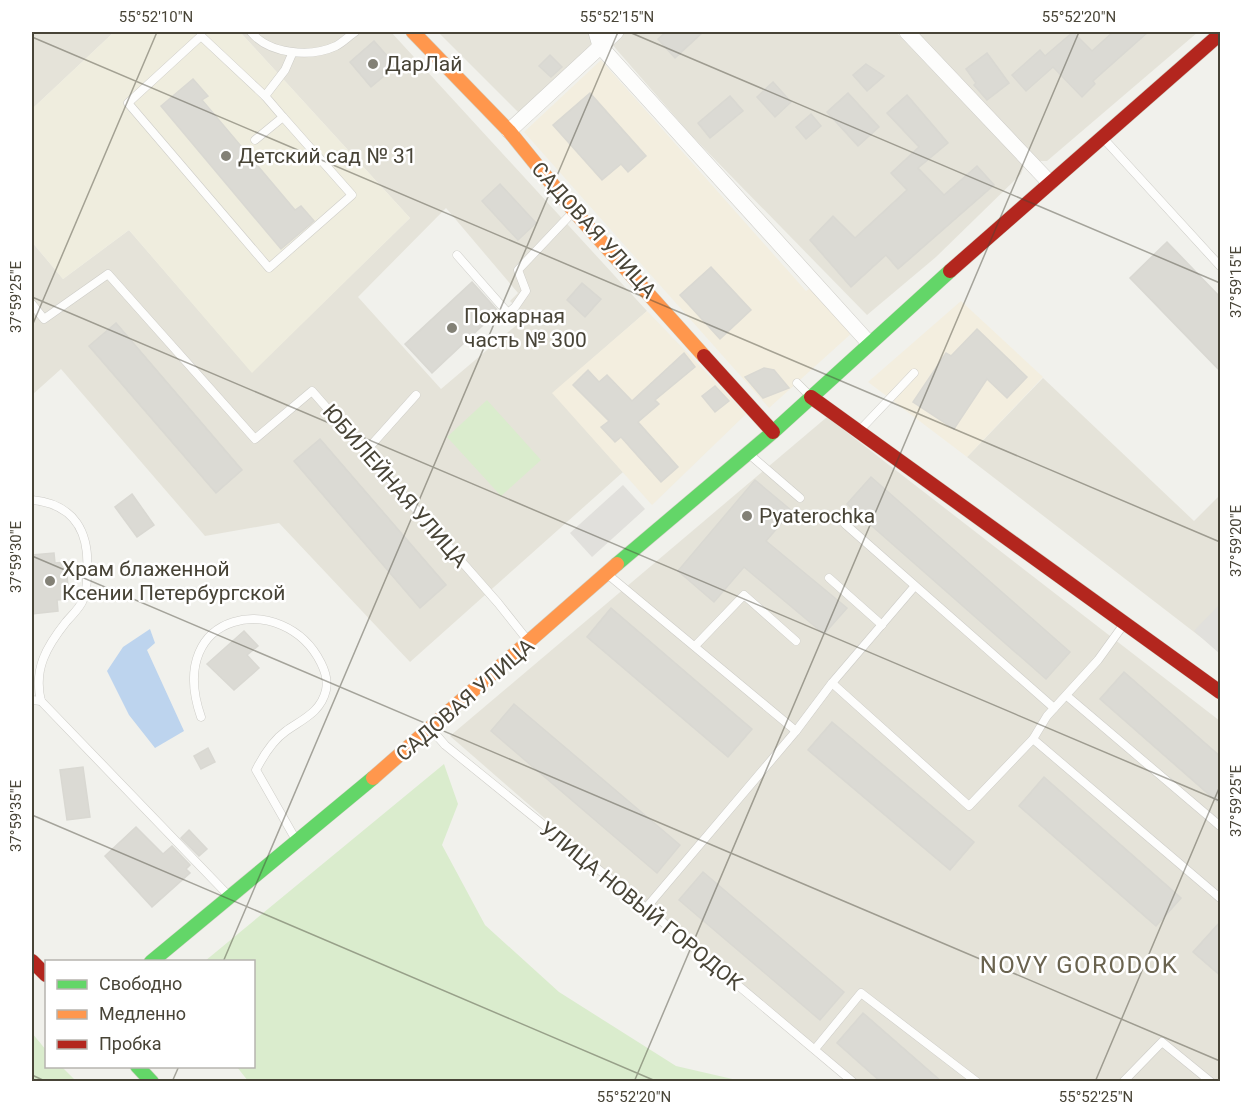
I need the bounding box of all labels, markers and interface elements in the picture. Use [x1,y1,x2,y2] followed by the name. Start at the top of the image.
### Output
[119,8,193,26] text: 55°52'10"N
[580,8,654,26] text: 55°52'15"N
[1042,8,1116,26] text: 55°52'20"N
[385,52,462,76] place label: ДарЛай
[366,57,380,71] marker: ДарЛай
[238,144,417,168] place label: Детский сад № 31
[219,149,233,163] marker: Детский сад № 31
[527,157,662,303] street label: САДОВАЯ УЛИЦА
[1227,245,1245,318] text: 37°59'15"E
[7,260,25,333] text: 37°59'25"E
[464,304,587,352] place label: Пожарная часть № 300
[445,321,459,335] marker: Пожарная часть № 300
[318,400,473,573] street label: ЮБИЛЕЙНАЯ УЛИЦА
[759,504,875,528] place label: Pyaterochka
[1227,504,1245,577] text: 37°59'20"E
[740,509,754,523] marker: Pyaterochka
[7,520,25,593] text: 37°59'30"E
[62,557,285,605] place label: Храм блаженной Ксении Петербургской
[43,574,57,588] marker: Храм блаженной Ксении Петербургской
[391,633,539,766] street label: САДОВАЯ УЛИЦА
[1227,764,1245,837] text: 37°59'25"E
[7,779,25,852] text: 37°59'35"E
[535,817,748,996] street label: УЛИЦА НОВЫЙ ГОРОДОК
[980,951,1178,979] district label: NOVY GORODOK
[45,960,255,1068] legend
[99,973,182,994] text: Свободно
[99,1003,186,1024] text: Медленно
[99,1033,162,1054] text: Пробка
[597,1088,671,1106] text: 55°52'20"N
[1059,1088,1133,1106] text: 55°52'25"N

